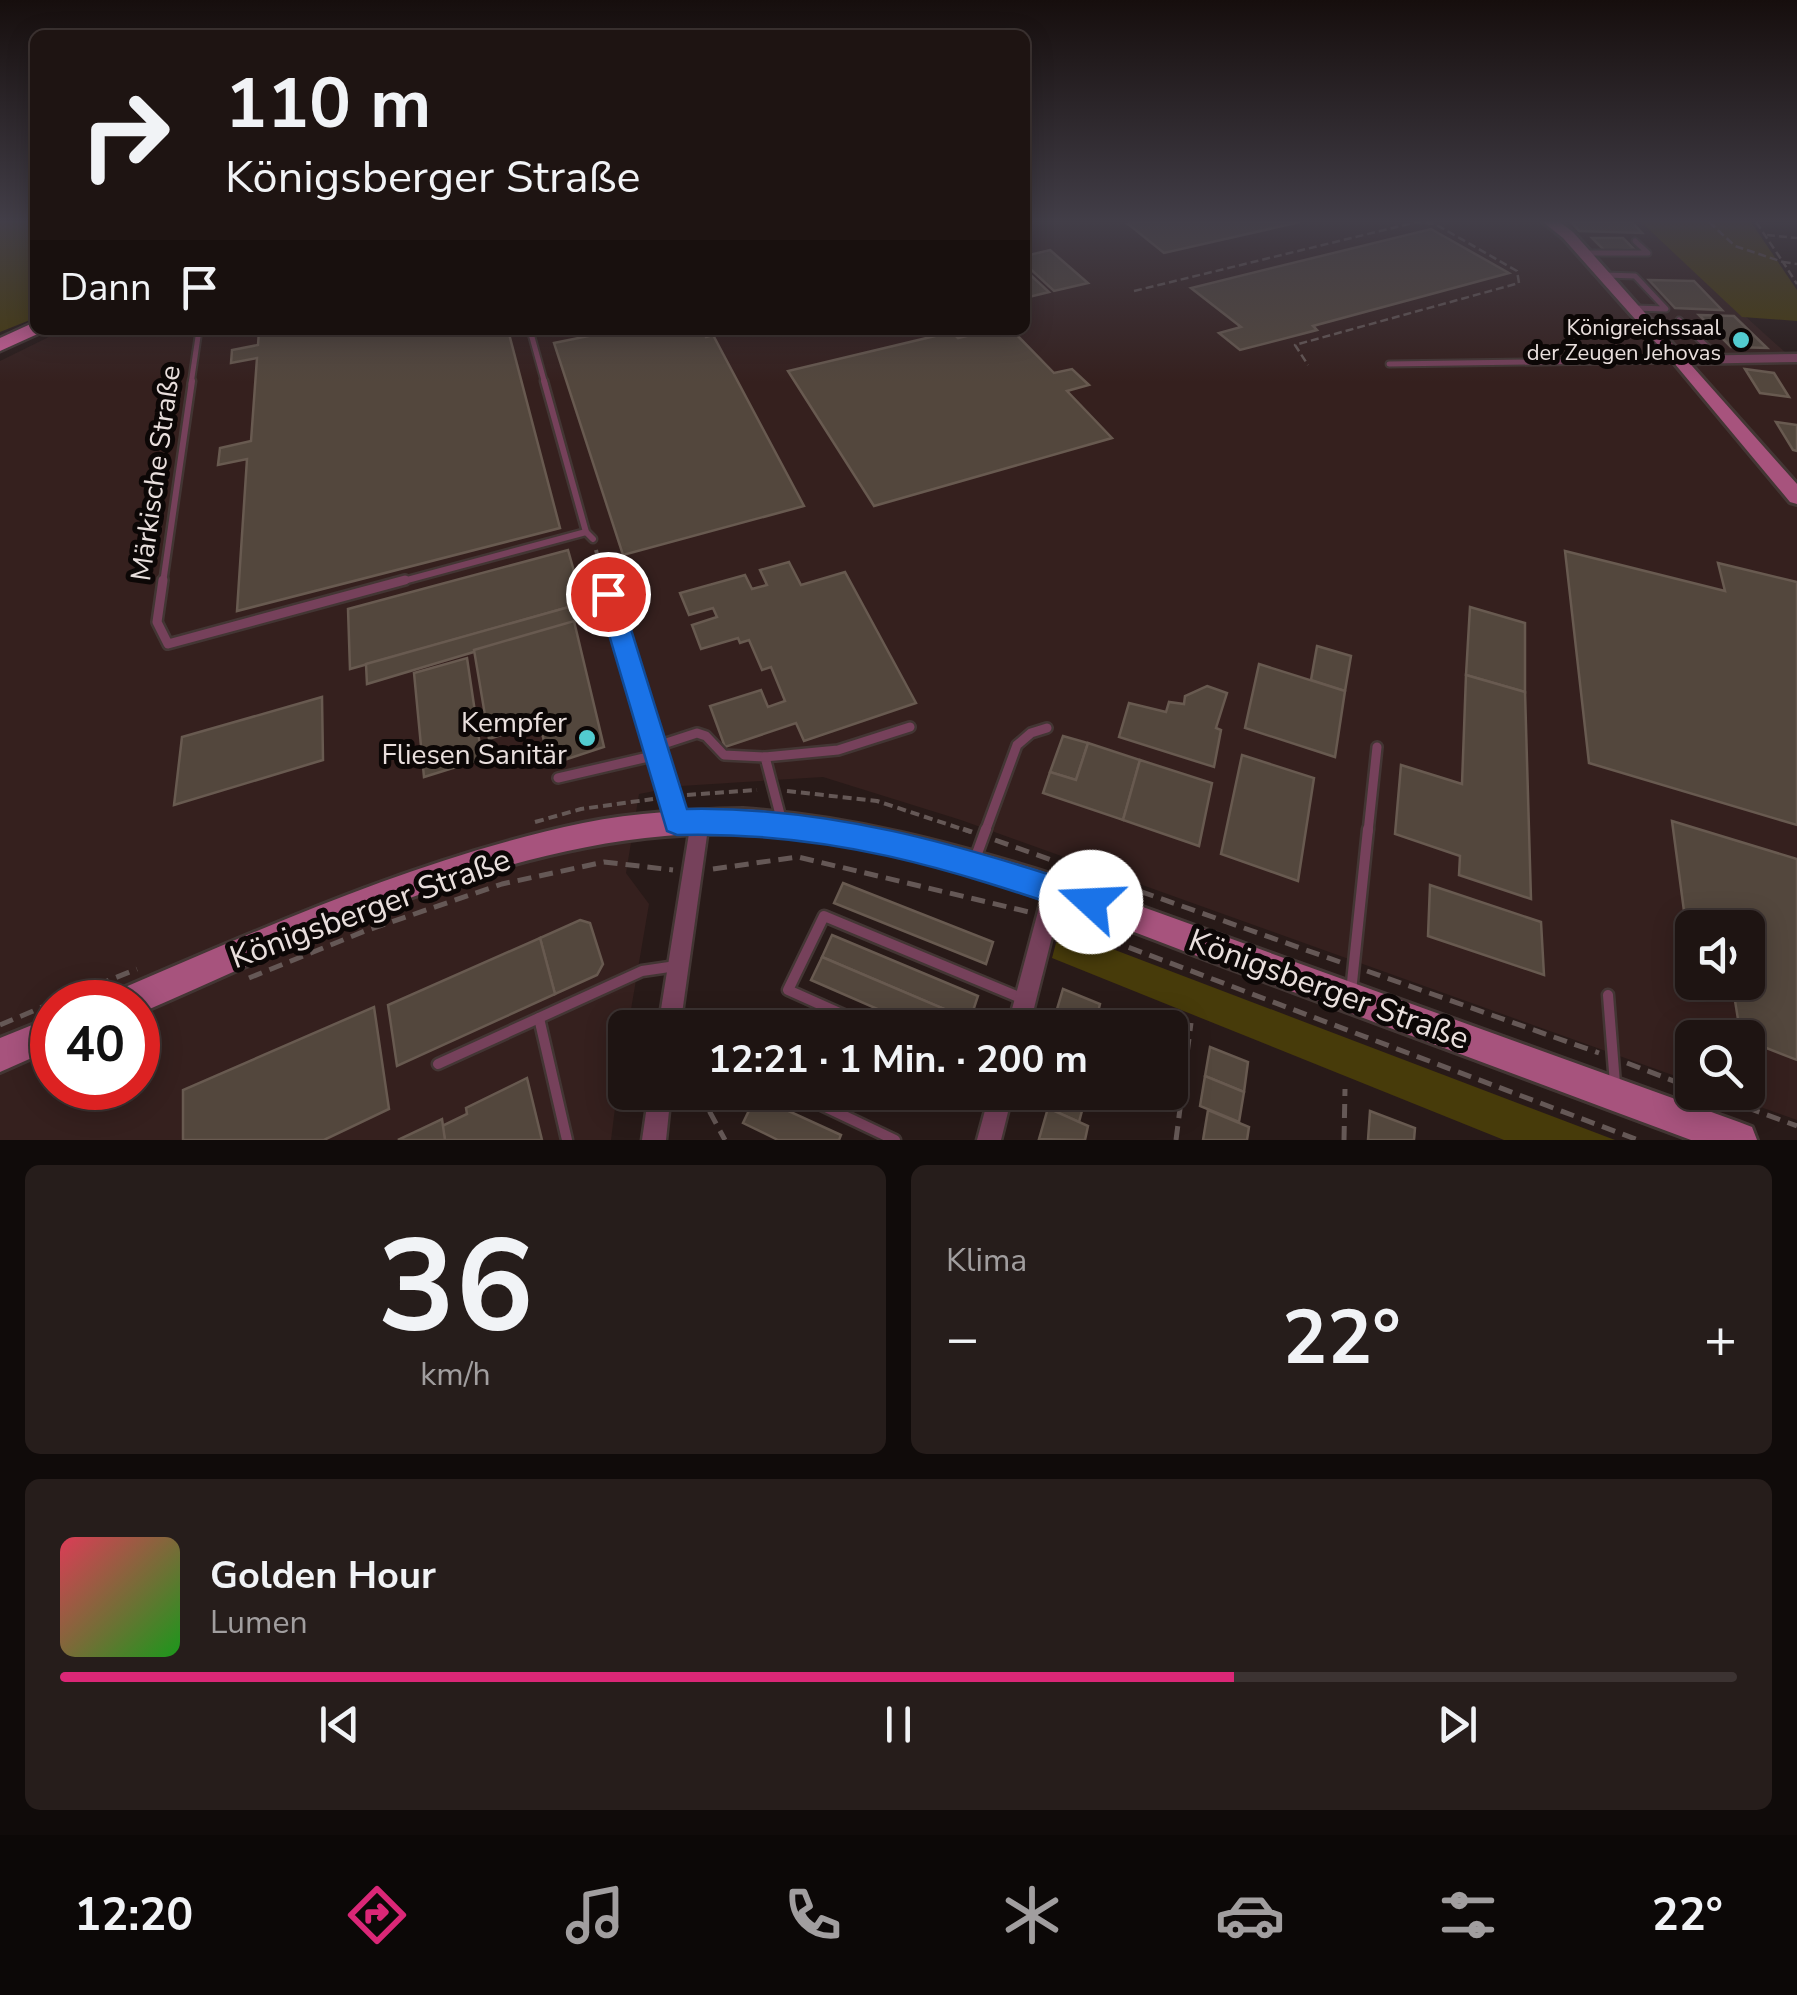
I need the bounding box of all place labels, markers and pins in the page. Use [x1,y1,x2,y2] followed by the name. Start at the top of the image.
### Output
[1527,313,1721,368] place label: Königreichssaal der Zeugen Jehovas
[1730,329,1752,351] marker: Königreichssaal der Zeugen Jehovas
[566,552,651,637] pin
[381,704,567,774] place label: Kempfer Fliesen Sanitär
[576,727,598,749] marker: Kempfer Fliesen Sanitär

